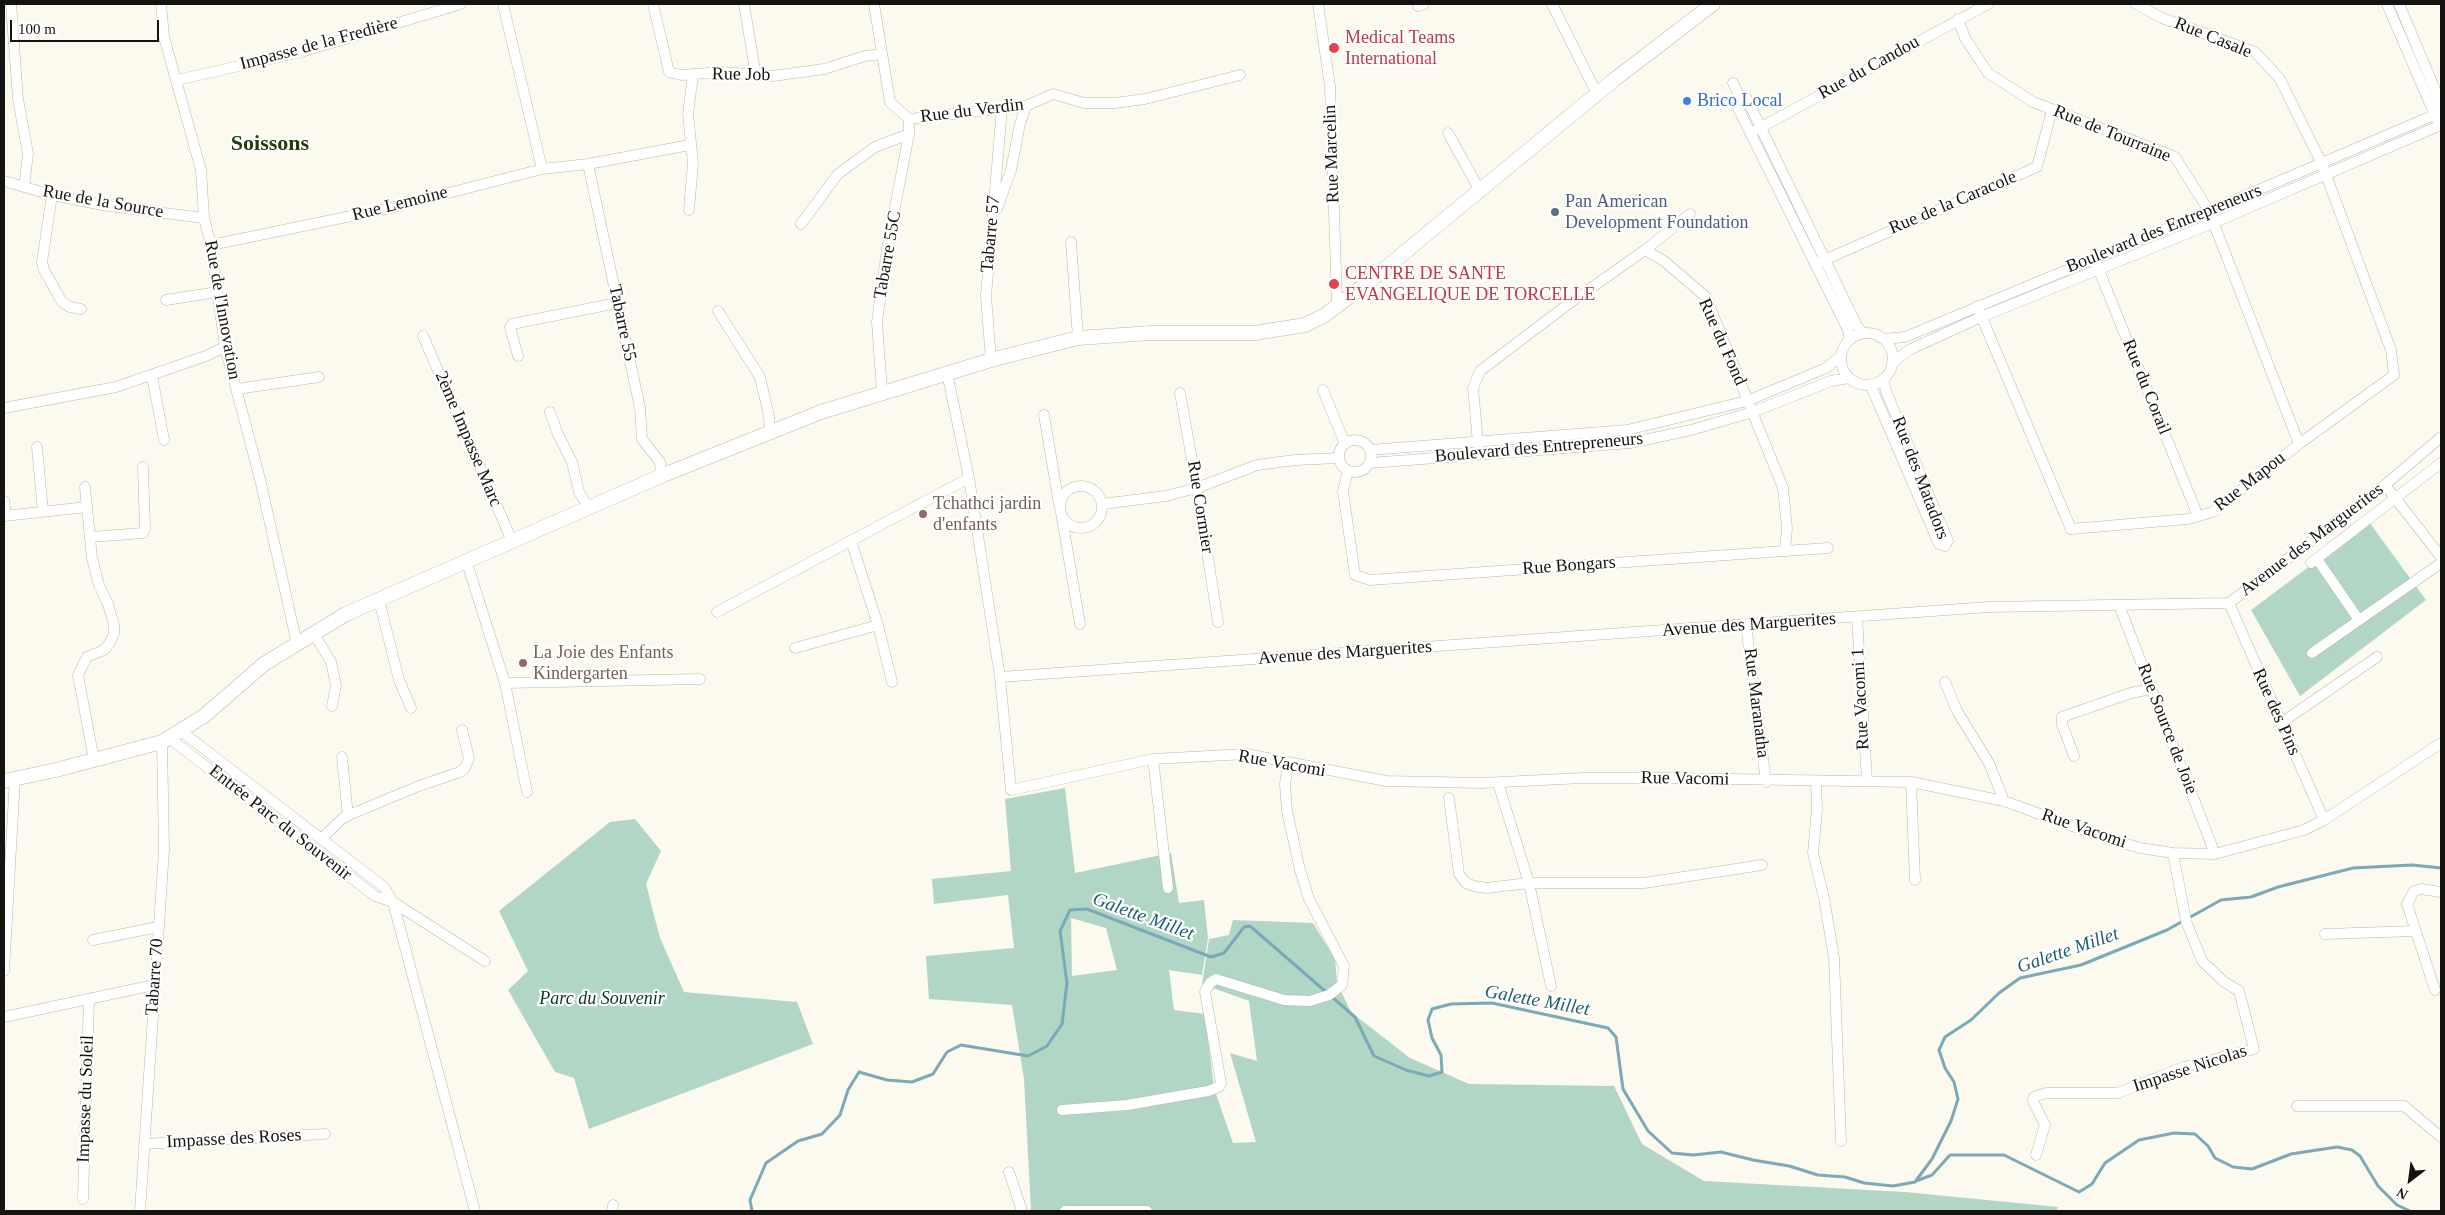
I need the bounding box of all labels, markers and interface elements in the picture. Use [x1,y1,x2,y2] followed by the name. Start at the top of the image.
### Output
[12,10,161,42] scale bar
[238,13,400,75] street label: Impasse de la Fredière
[2171,13,2255,63] street label: Rue Casale
[18,21,56,37] text: 100 m
[1345,27,1455,70] place label: Medical Teams International
[1815,31,1923,105] street label: Rue du Candou
[1327,41,1341,55] marker: Medical Teams International
[712,64,770,86] street label: Rue Job
[1697,90,1782,112] place label: Brico Local
[919,94,1025,128] street label: Rue du Verdin
[1681,95,1693,107] marker: Brico Local
[2050,101,2174,167] street label: Rue de Tourraine
[1319,104,1345,204] street label: Rue Marcelin
[231,131,309,157] district label: Soissons
[1886,166,2020,240] street label: Rue de la Caracole
[2063,180,2265,278] street label: Boulevard des Entrepreneurs
[41,181,165,223] street label: Rue de la Source
[350,182,450,226] street label: Rue Lemoine
[1565,191,1748,233] place label: Pan American Development Foundation
[977,195,1005,273] street label: Tabarre 57
[1549,206,1561,218] marker: Pan American Development Foundation
[870,209,906,301] street label: Tabarre 55C
[199,239,245,381] street label: Rue de l'Innovation
[1345,263,1595,306] place label: CENTRE DE SANTE EVANGELIQUE DE TORCELLE
[1327,277,1341,291] marker: CENTRE DE SANTE EVANGELIQUE DE TORCELLE
[603,283,641,363] street label: Tabarre 55
[1693,295,1751,389] street label: Rue du Fond
[2117,336,2175,438] street label: Rue du Corail
[430,368,506,510] street label: 2ème Impasse Marc
[1887,413,1953,543] street label: Rue des Matadors
[1434,428,1644,468] street label: Boulevard des Entrepreneurs
[2210,447,2290,517] street label: Rue Mapou
[1182,459,1218,555] street label: Rue Cormier
[2236,479,2388,601] street label: Avenue des Marguerites
[933,493,1041,536] place label: Tchathci jardin d'enfants
[917,508,929,520] marker: Tchathci jardin d'enfants
[1522,552,1616,580] street label: Rue Bongars
[1661,608,1837,642] street label: Avenue des Marguerites
[1257,636,1433,670] street label: Avenue des Marguerites
[533,642,673,684] place label: La Joie des Enfants Kindergarten
[1739,647,1773,759] street label: Rue Maranatha
[1848,648,1874,750] street label: Rue Vacomi 1
[517,657,529,669] marker: La Joie des Enfants Kindergarten
[2132,660,2202,798] street label: Rue Source de Joie
[2247,665,2305,759] street label: Rue des Pins
[1237,746,1327,782] street label: Rue Vacomi
[204,760,356,886] street label: Entrée Parc du Souvenir
[1641,767,1729,791] street label: Rue Vacomi
[2039,804,2129,854] street label: Rue Vacomi
[1089,888,1197,946] water label: Galette Millet
[2014,923,2122,979] water label: Galette Millet
[142,938,168,1016] street label: Tabarre 70
[1483,981,1591,1021] water label: Galette Millet
[539,988,665,1010] park label: Parc du Souvenir
[73,1035,99,1163] street label: Impasse du Soleil
[2130,1040,2250,1098] street label: Impasse Nicolas
[166,1125,302,1153] street label: Impasse des Roses
[2385,1155,2435,1205] north arrow
[2394,1184,2410,1202] text: N

